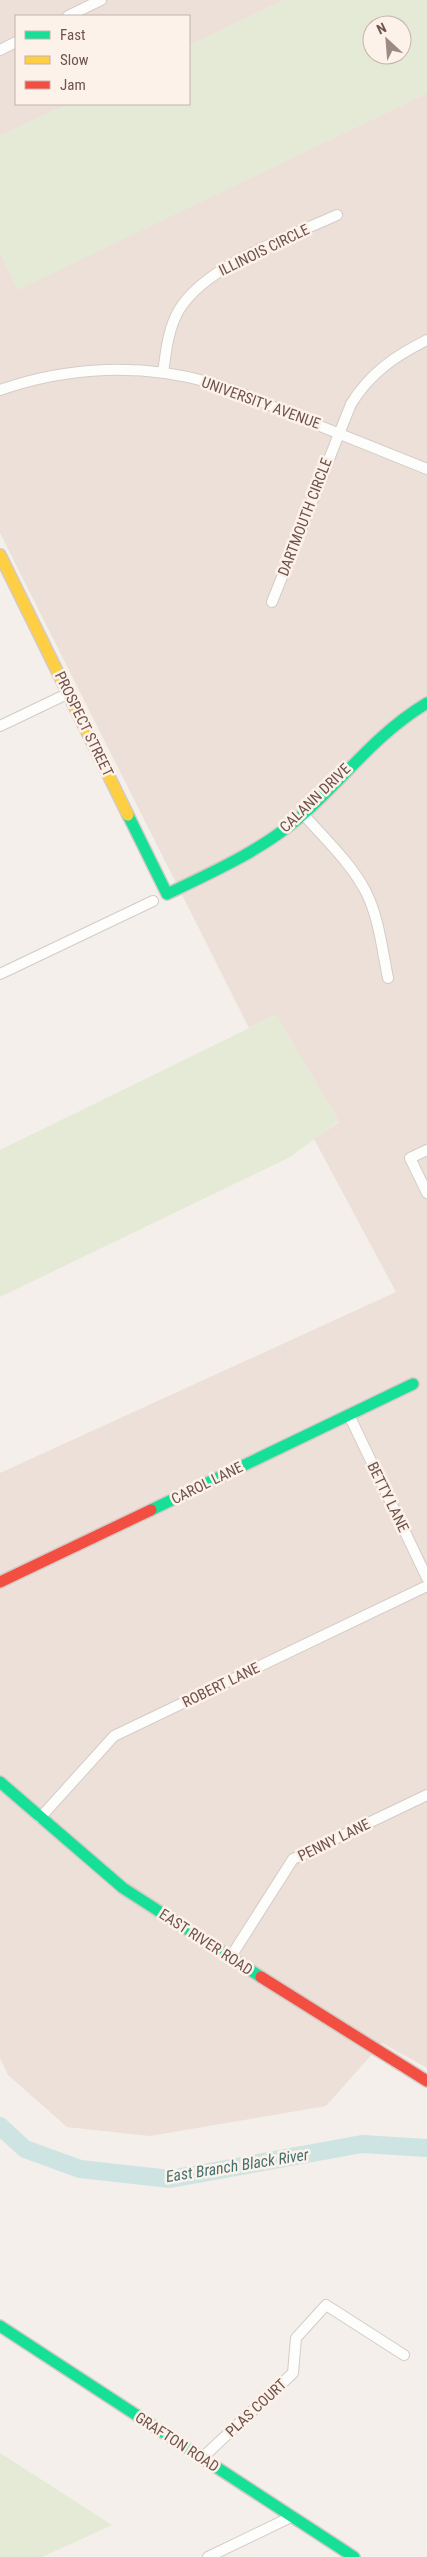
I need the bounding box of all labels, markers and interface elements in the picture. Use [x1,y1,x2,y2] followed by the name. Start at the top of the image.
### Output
[15,15,190,105] legend
[362,15,412,65] north arrow
[374,19,389,37] text: N
[60,26,85,44] text: Fast
[60,51,89,69] text: Slow
[60,76,86,94] text: Jam
[216,220,312,280] street label: ILLINOIS CIRCLE
[199,373,323,433] street label: UNIVERSITY AVENUE
[274,455,336,579] street label: DARTMOUTH CIRCLE
[51,669,117,780] street label: PROSPECT STREET
[276,760,354,836] street label: CALANN DRIVE
[168,1458,246,1508] street label: CAROL LANE
[363,1459,413,1535] street label: BETTY LANE
[179,1659,263,1711] street label: ROBERT LANE
[295,1815,373,1865] street label: PENNY LANE
[156,1905,256,1979] street label: EAST RIVER ROAD
[164,2145,311,2186] water label: East Branch Black River
[222,2375,290,2441] street label: PLAS COURT
[132,2408,222,2476] street label: GRAFTON ROAD

